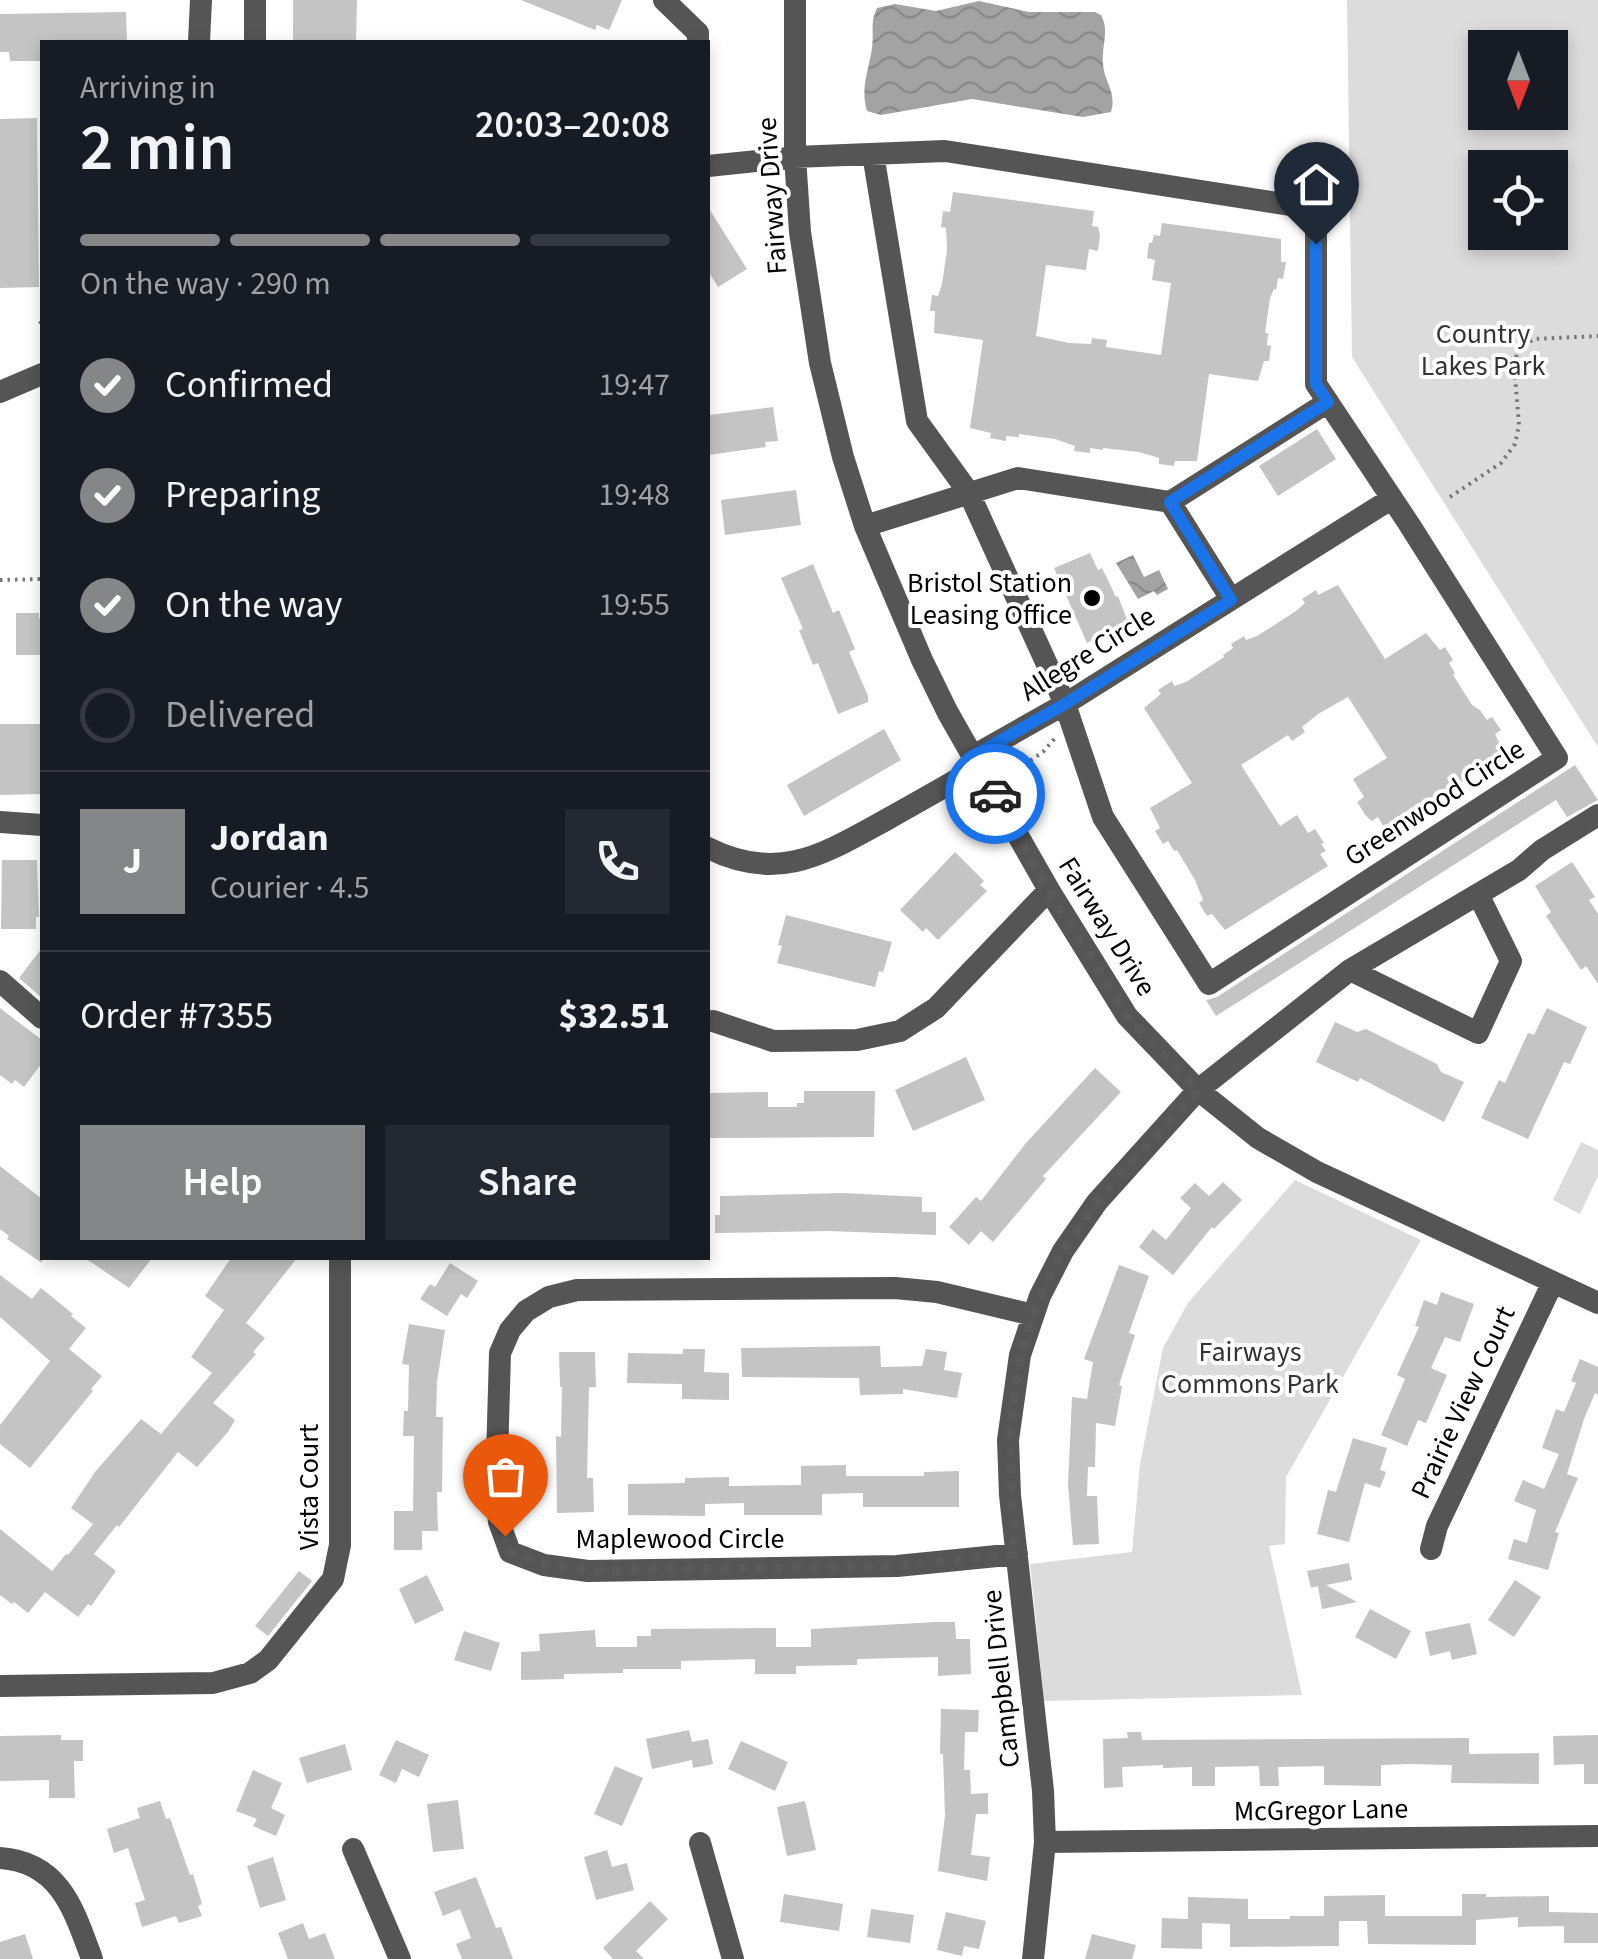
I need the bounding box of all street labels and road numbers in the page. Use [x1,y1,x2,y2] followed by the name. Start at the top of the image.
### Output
[747,116,797,276] street label: Fairway Drive
[1012,597,1163,711] street label: Allegre Circle
[1337,730,1532,876] street label: Greenwood Circle
[1048,849,1166,1004] street label: Fairway Drive
[1401,1299,1525,1505] street label: Prairie View Court
[289,1423,329,1550] street label: Vista Court
[576,1519,784,1559] street label: Maplewood Circle
[972,1588,1030,1770] street label: Campbell Drive
[1233,1788,1409,1832] street label: McGregor Lane

